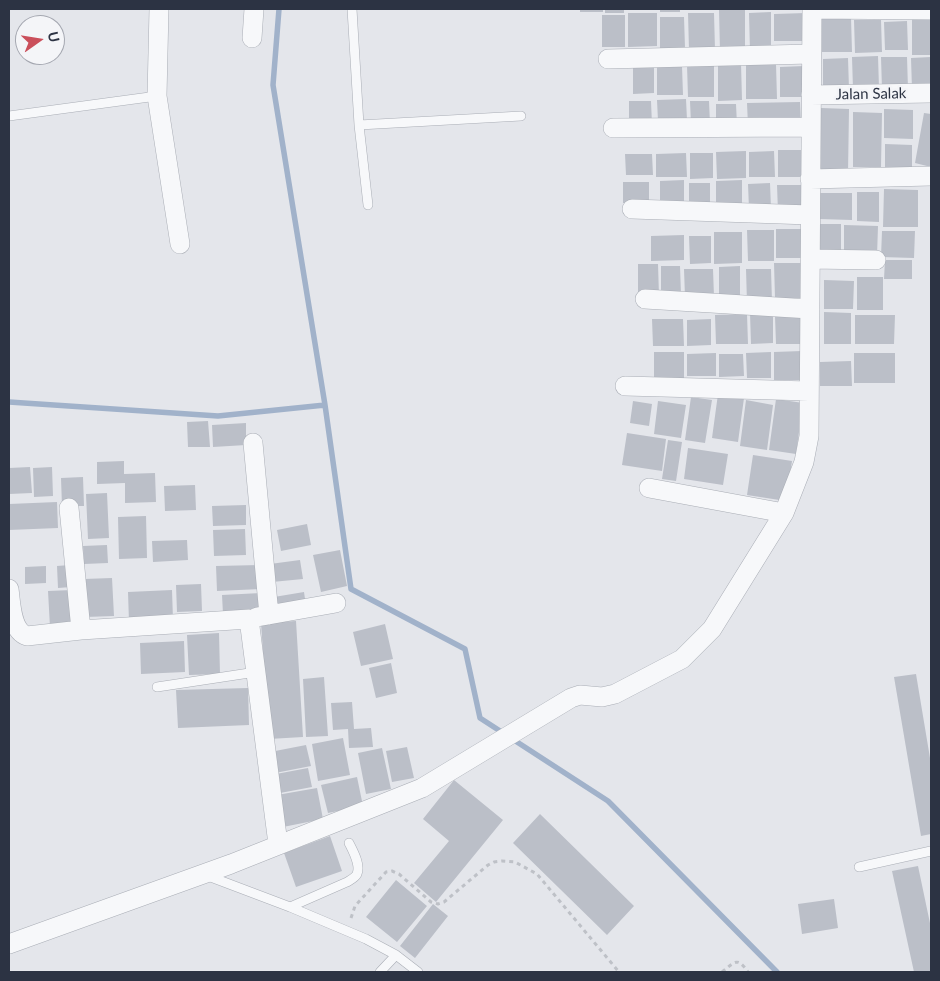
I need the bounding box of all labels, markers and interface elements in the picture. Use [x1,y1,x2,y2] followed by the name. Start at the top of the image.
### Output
[15,15,65,65] north arrow
[45,30,64,44] text: U
[835,84,907,104] street label: Jalan Salak

